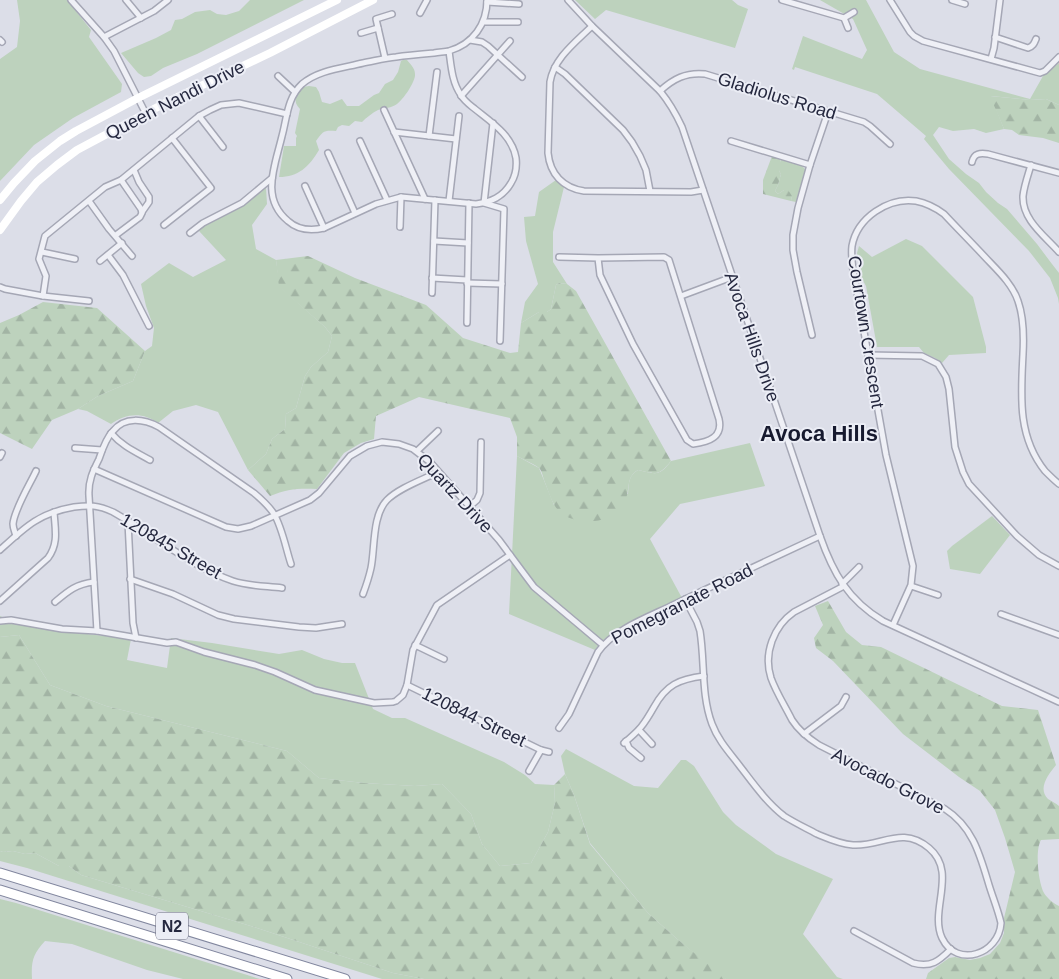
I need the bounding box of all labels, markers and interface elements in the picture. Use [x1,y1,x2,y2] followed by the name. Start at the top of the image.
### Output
[102,56,248,144] street label: Queen Nandi Drive
[715,68,839,124] street label: Gladiolus Road
[844,254,888,410] street label: Courtown Crescent
[720,270,784,404] street label: Avoca Hills Drive
[760,421,878,446] district label: Avoca Hills
[413,449,497,537] street label: Quartz Drive
[117,509,225,583] street label: 120845 Street
[608,560,756,648] street label: Pomegranate Road
[419,683,529,751] street label: 120844 Street
[828,744,948,818] street label: Avocado Grove
[156,912,188,939] road number: N2

